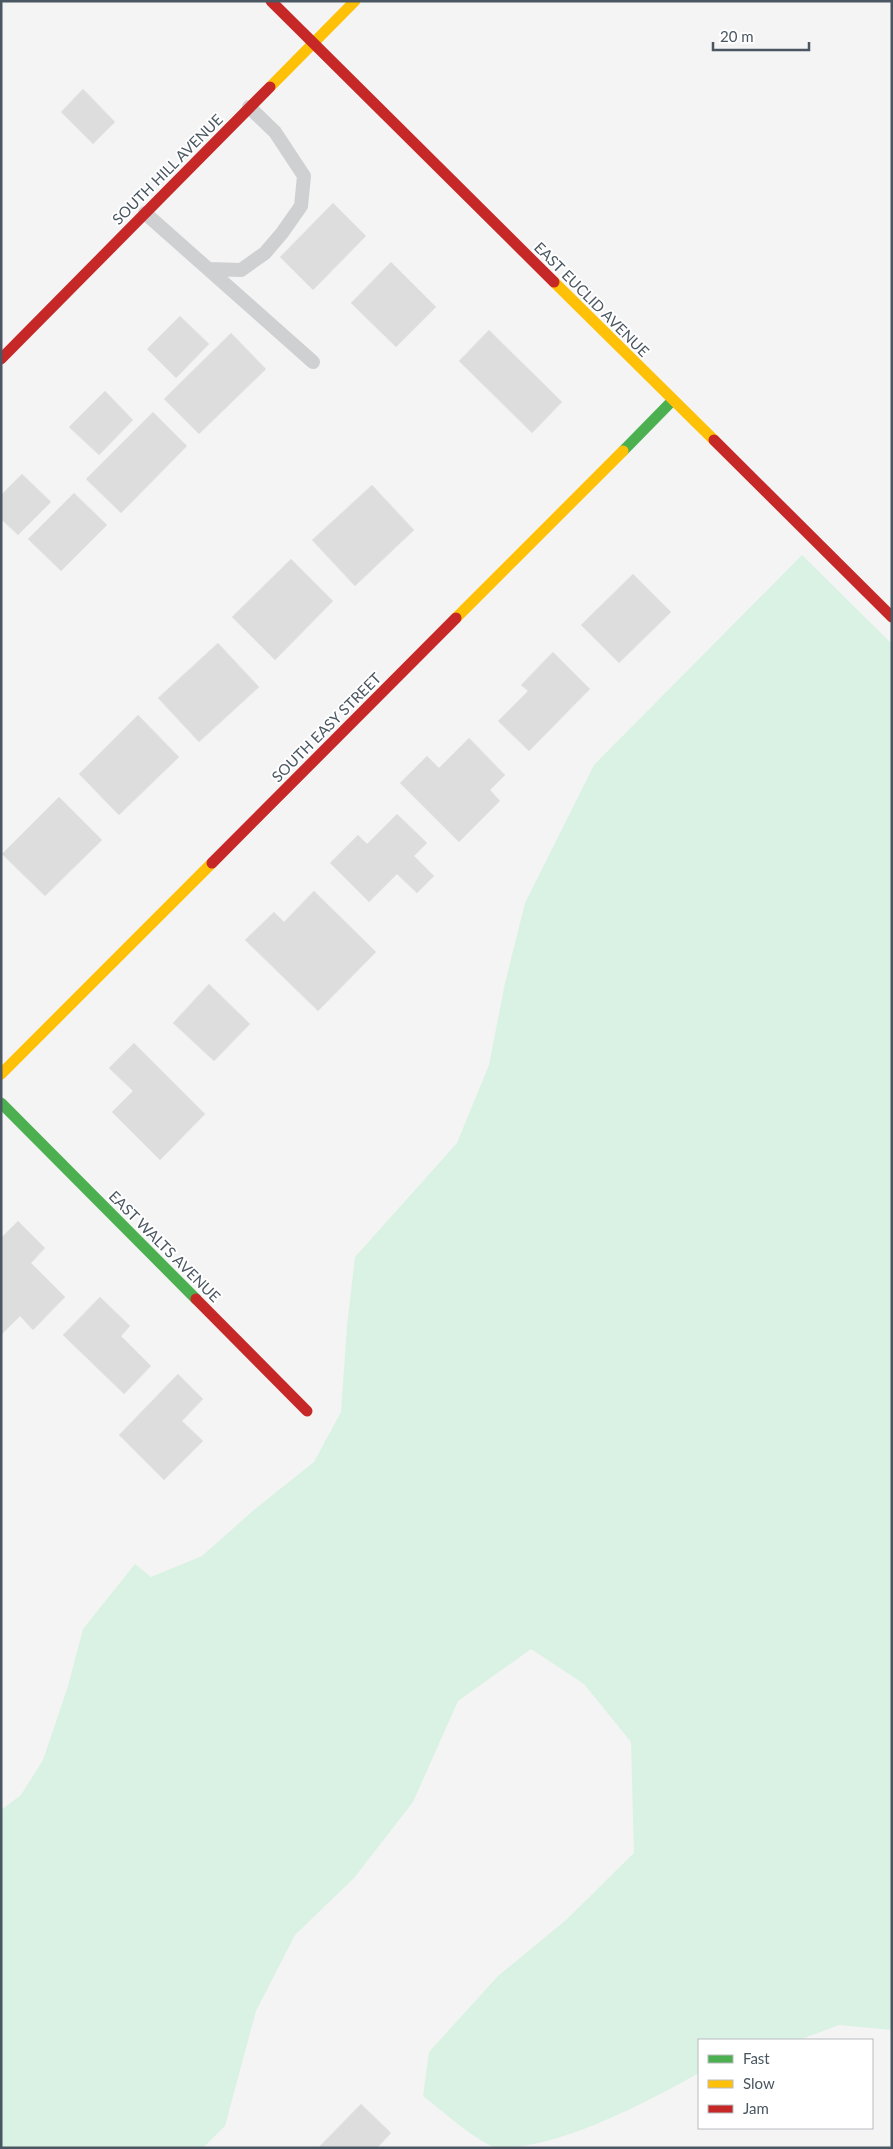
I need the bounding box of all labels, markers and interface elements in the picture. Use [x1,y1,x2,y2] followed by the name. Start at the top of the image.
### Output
[713,20,809,52] scale bar
[720,27,754,45] text: 20 m
[108,110,226,228] street label: SOUTH HILL AVENUE
[531,238,653,360] street label: EAST EUCLID AVENUE
[268,668,385,785] street label: SOUTH EASY STREET
[106,1187,224,1305] street label: EAST WALTS AVENUE
[698,2039,873,2129] legend
[743,2049,770,2067] text: Fast
[743,2074,775,2092] text: Slow
[743,2099,769,2117] text: Jam

